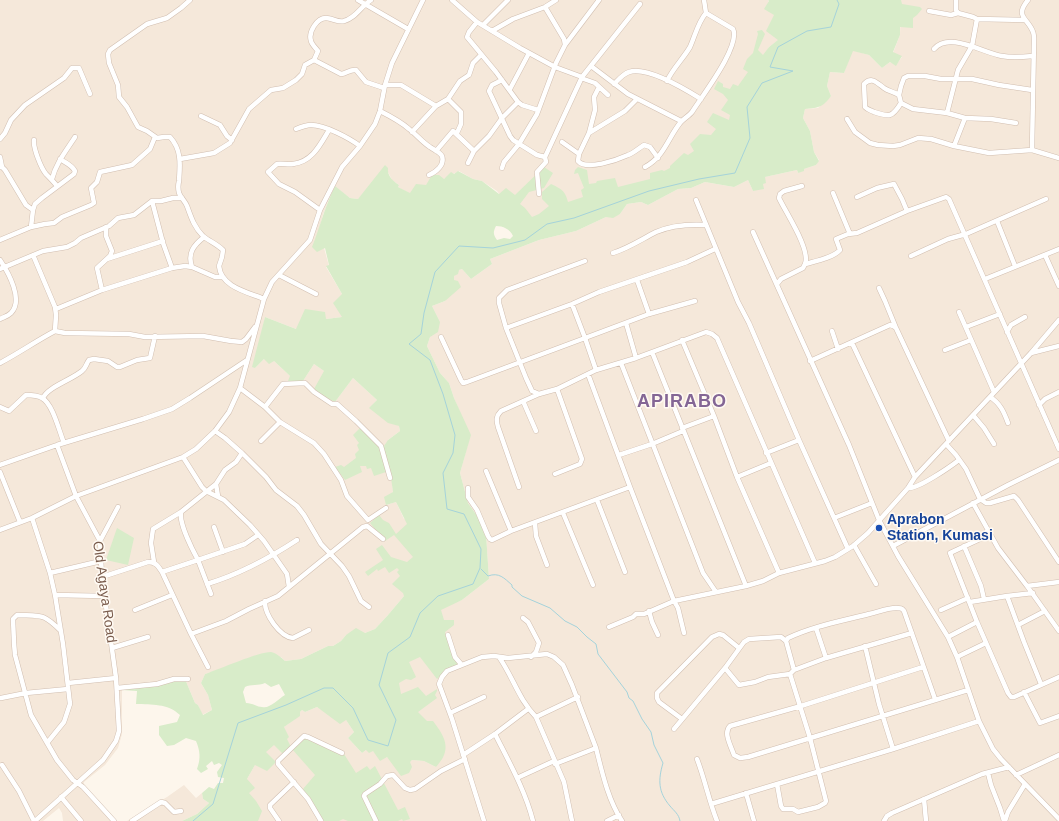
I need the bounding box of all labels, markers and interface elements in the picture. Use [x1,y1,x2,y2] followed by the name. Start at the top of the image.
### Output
[637,391,727,413] district label: APIRABO
[887,512,993,544] place label: Aprabon Station, Kumasi
[874,523,884,533] marker: Aprabon Station, Kumasi
[89,540,119,644] street label: Old Agaya Road

